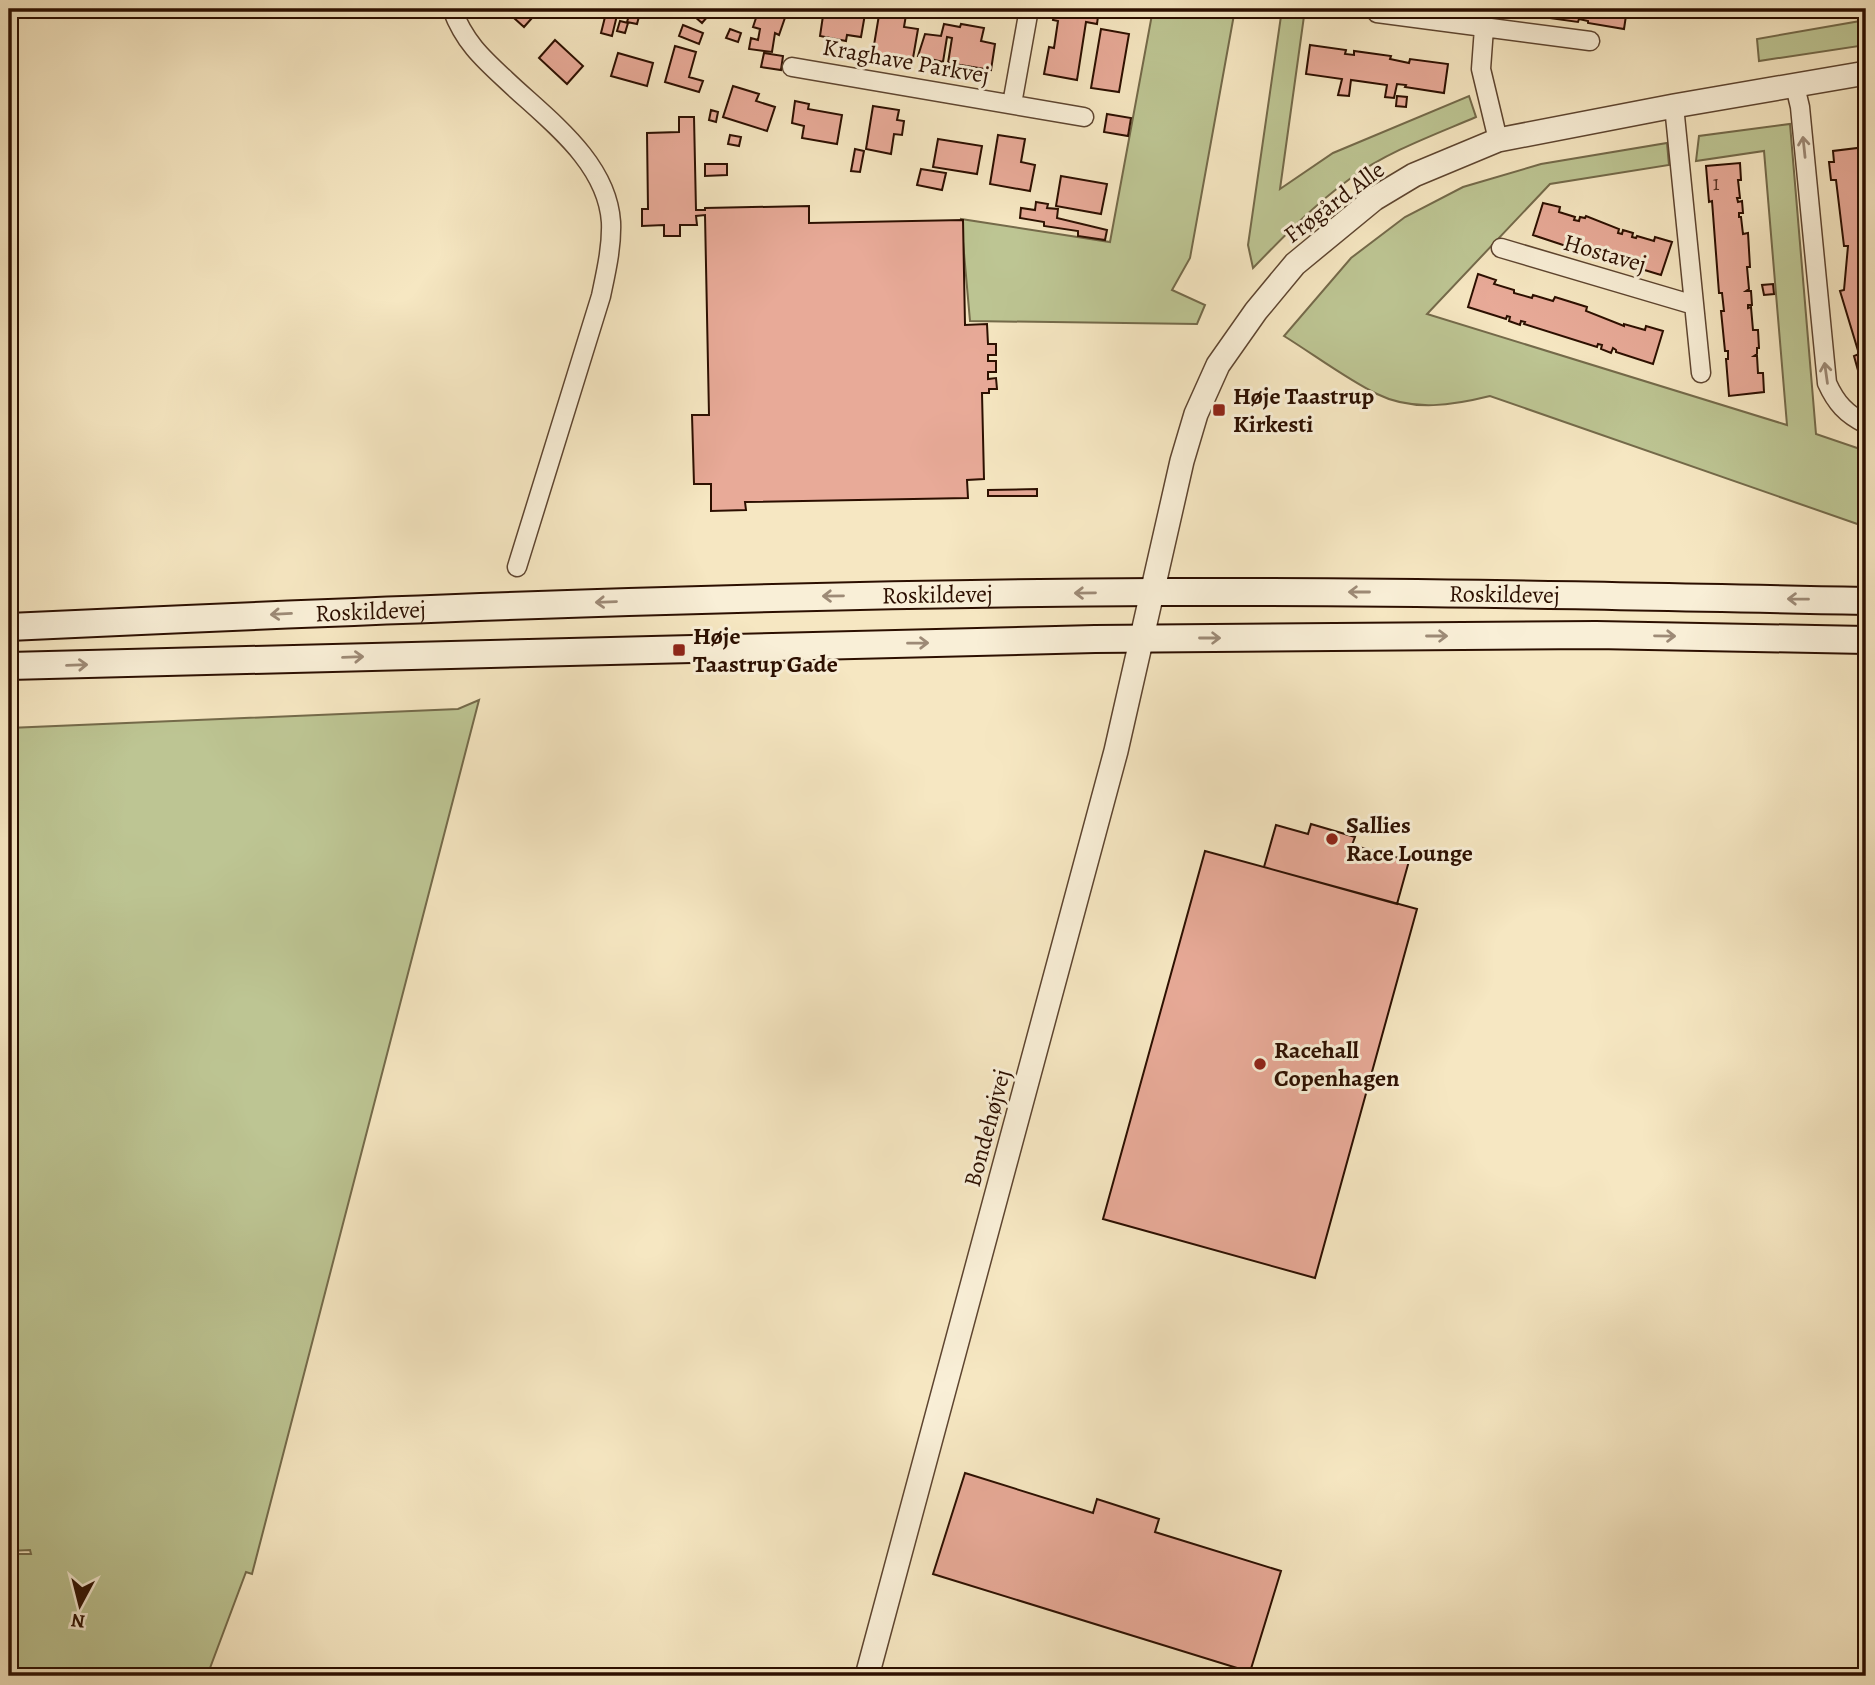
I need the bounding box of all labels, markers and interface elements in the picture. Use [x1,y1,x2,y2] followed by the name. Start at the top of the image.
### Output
[820,31,992,91] street label: Kraghave Parkvej
[1797,136,1810,159] one-way arrow
[1277,154,1391,250] street label: Frøgård Alle
[1712,169,1720,197] house number: 1
[1560,226,1650,280] street label: Hostavej
[1820,363,1833,385] one-way arrow
[1233,380,1374,440] place label: Høje Taastrup Kirkesti
[1211,402,1227,418] marker: Høje Taastrup Kirkesti
[1449,577,1560,611] street label: Roskildevej
[882,578,993,612] street label: Roskildevej
[1074,586,1097,600] one-way arrow
[1347,586,1370,599] one-way arrow
[822,589,845,603] one-way arrow
[1787,592,1810,606] one-way arrow
[315,593,427,629] street label: Roskildevej
[595,596,618,609] one-way arrow
[270,608,292,621] one-way arrow
[693,620,838,680] place label: Høje Taastrup Gade
[1426,629,1449,643] one-way arrow
[1653,629,1676,643] one-way arrow
[1198,631,1221,645] one-way arrow
[906,637,929,650] one-way arrow
[671,642,687,658] marker: Høje Taastrup Gade
[342,651,365,664] one-way arrow
[65,658,88,671] one-way arrow
[1346,809,1473,869] place label: Sallies Race Lounge
[1324,831,1340,847] marker: Sallies Race Lounge
[1274,1034,1400,1094] place label: Racehall Copenhagen
[1252,1056,1268,1072] marker: Racehall Copenhagen
[956,1066,1018,1190] street label: Bondehøjvej
[46,1570,116,1640] north arrow
[69,1607,87,1635] text: N

